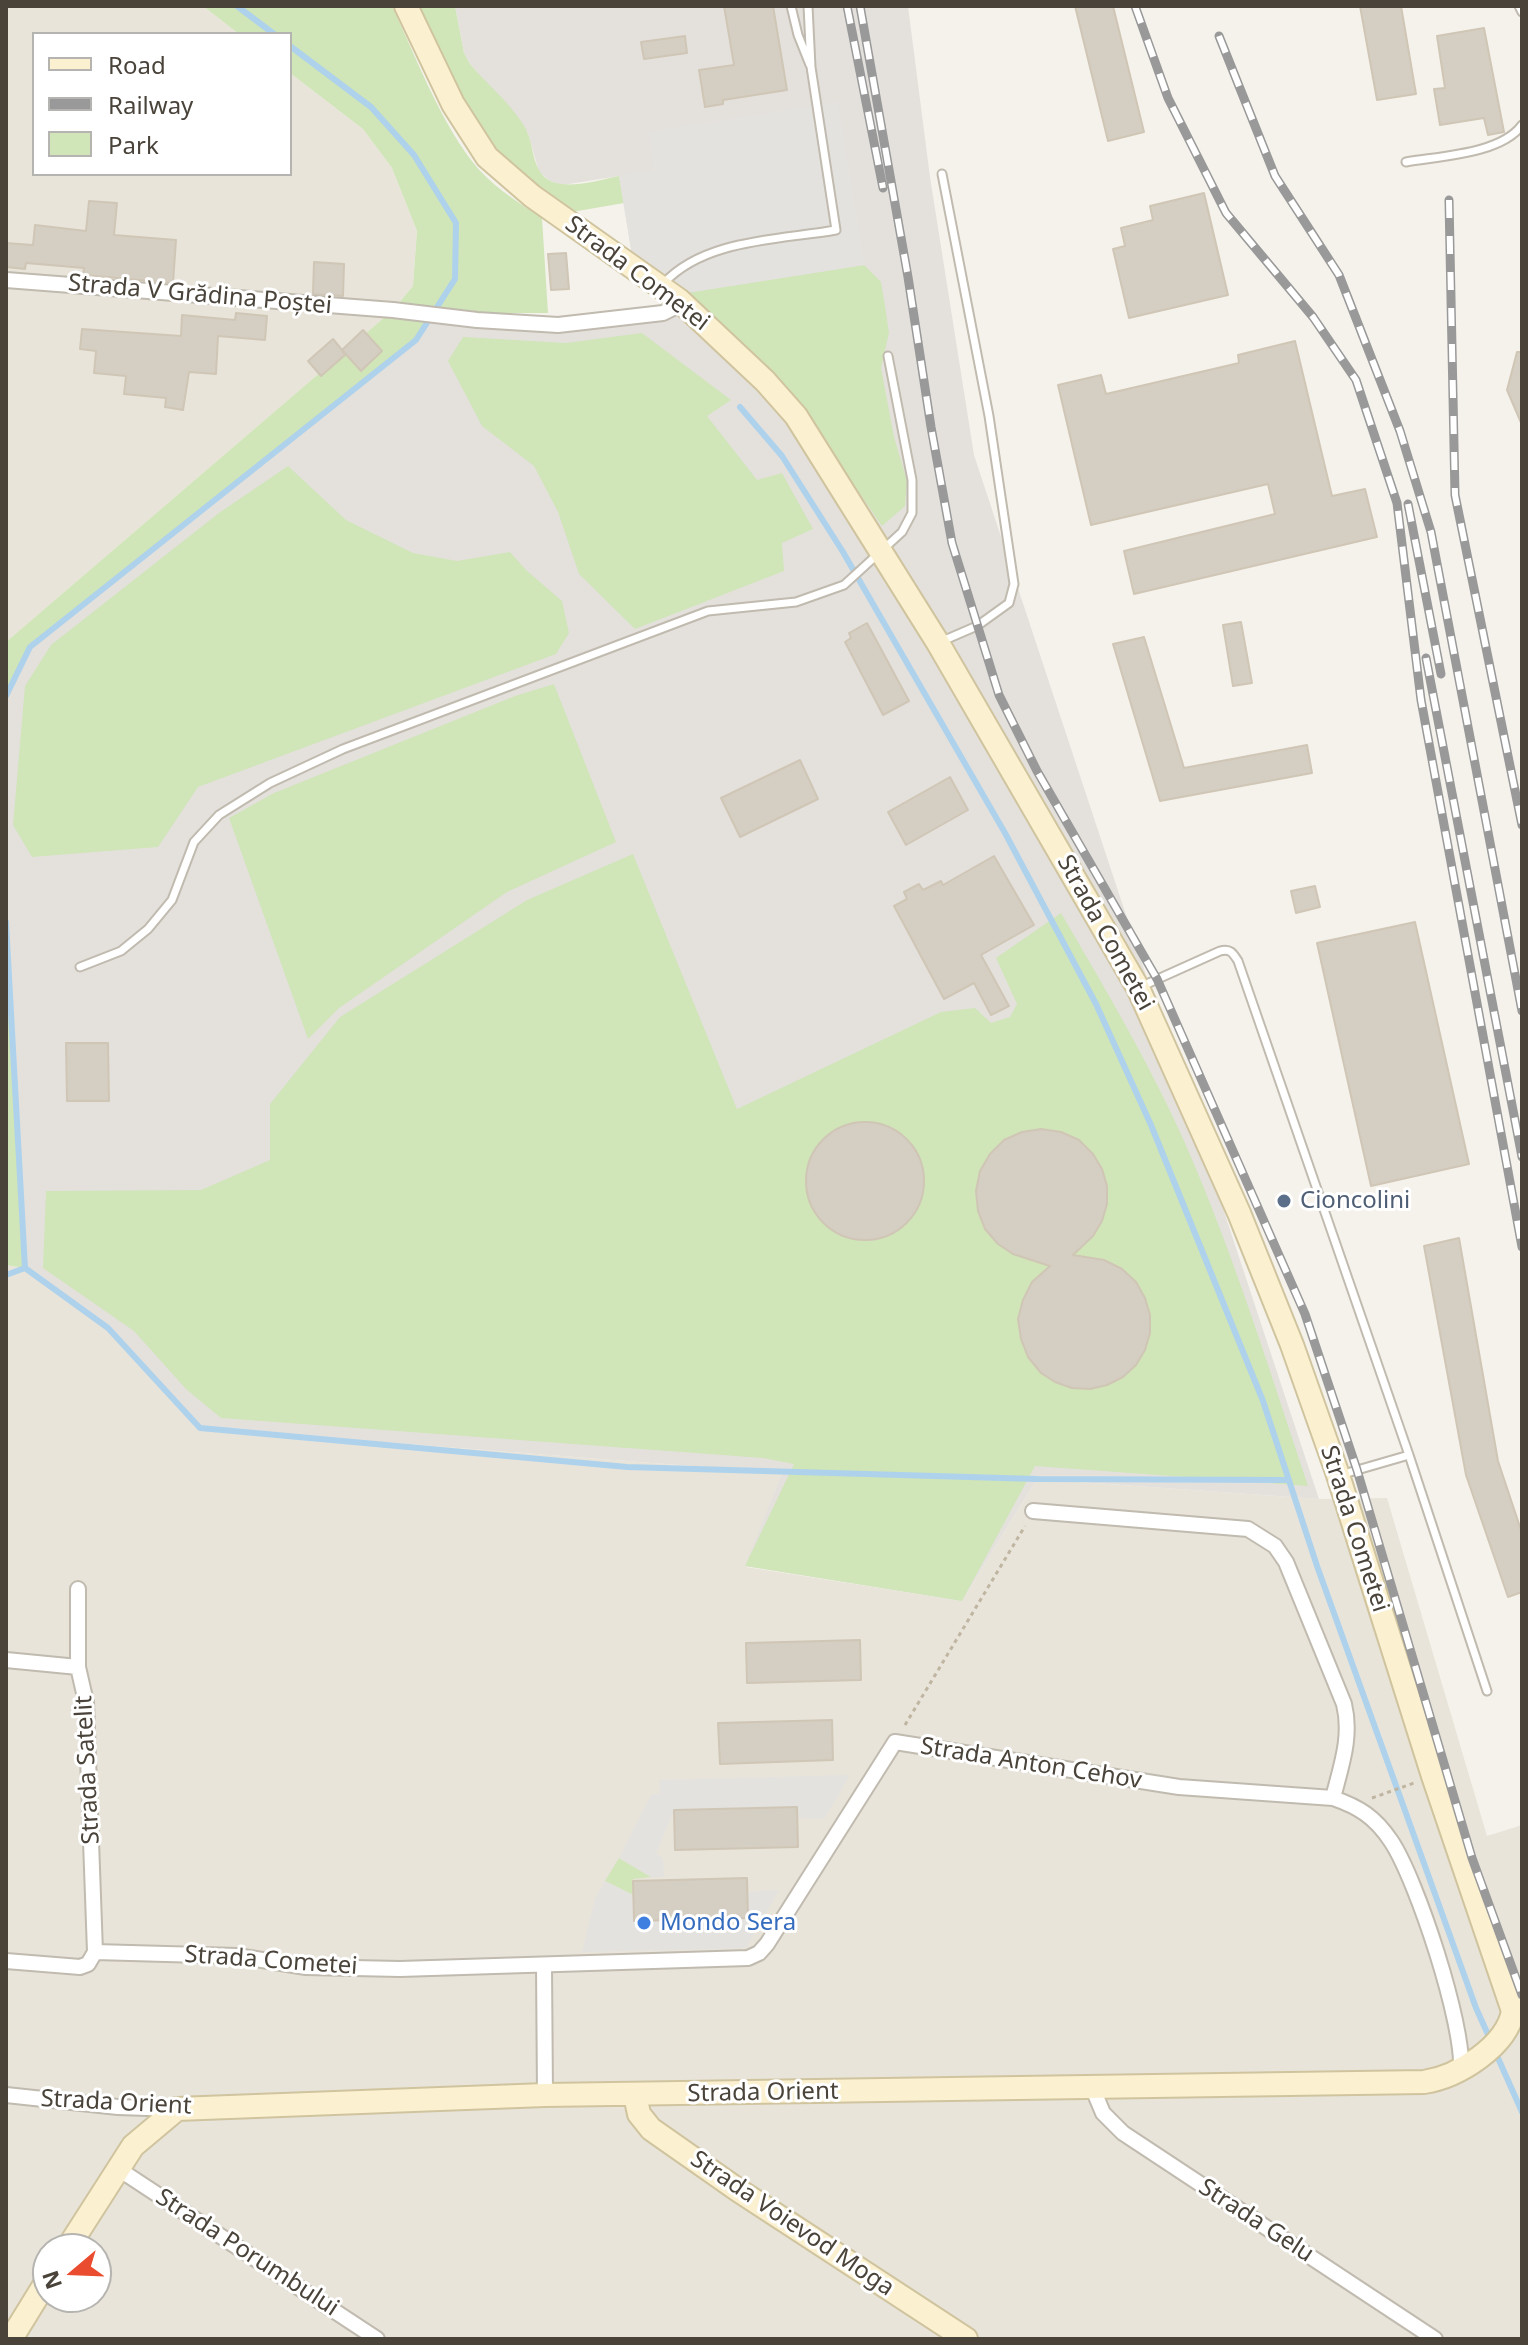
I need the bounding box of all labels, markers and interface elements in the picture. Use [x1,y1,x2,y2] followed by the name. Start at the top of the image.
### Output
[32,32,292,176] legend
[108,48,166,81] text: Road
[108,88,193,121] text: Railway
[108,128,159,161] text: Park
[559,210,715,338] street label: Strada Cometei
[67,269,333,321] street label: Strada V Grădina Poștei
[1050,850,1160,1016] street label: Strada Cometei
[1300,1187,1410,1215] place label: Cioncolini
[1275,1192,1293,1210] marker: Cioncolini
[1314,1442,1394,1616] street label: Strada Cometei
[70,1695,106,1845] street label: Strada Satelit
[918,1732,1144,1796] street label: Strada Anton Cehov
[660,1909,796,1937] place label: Mondo Sera
[635,1914,653,1932] marker: Mondo Sera
[184,1941,358,1981] street label: Strada Cometei
[687,2077,839,2109] street label: Strada Orient
[40,2085,192,2121] street label: Strada Orient
[685,2145,899,2303] street label: Strada Voievod Moga
[1193,2173,1319,2269] street label: Strada Gelu
[150,2183,344,2323] street label: Strada Porumbului
[32,2233,112,2313] north arrow
[34,2267,68,2294] text: N

